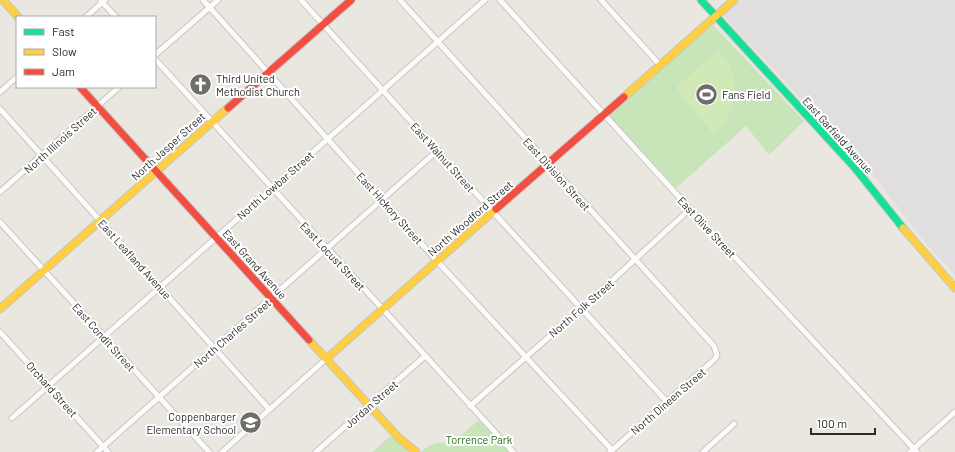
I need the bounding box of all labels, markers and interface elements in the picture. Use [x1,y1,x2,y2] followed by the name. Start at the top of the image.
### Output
[16,16,156,88] legend
[52,24,75,38] text: Fast
[52,44,77,58] text: Slow
[52,64,75,78] text: Jam
[188,71,214,97] church icon: Third United Methodist Church
[216,72,300,98] place label: Third United Methodist Church
[694,81,720,107] sports icon: Fans Field
[722,88,770,101] place label: Fans Field
[800,94,876,176] street label: East Garfield Avenue
[21,104,99,176] street label: North Illinois Street
[128,109,208,183] street label: North Jasper Street
[408,120,478,194] street label: East Walnut Street
[521,135,593,213] street label: East Division Street
[234,148,316,222] street label: North Lowbar Street
[354,169,426,247] street label: East Hickory Street
[425,178,515,258] street label: North Woodford Street
[675,194,739,260] street label: East Olive Street
[96,217,174,302] street label: East Leafland Avenue
[298,219,368,293] street label: East Locust Street
[220,227,290,302] street label: East Grand Avenue
[546,276,616,340] street label: North Folk Street
[191,296,273,370] street label: North Charles Street
[70,300,138,374] street label: East Condit Street
[24,359,80,419] street label: Orchard Street
[628,365,708,437] street label: North Dineen Street
[342,377,400,431] street label: Jordan Street
[238,409,264,435] school or university icon: Coppenbarger Elementary School
[146,410,236,436] place label: Coppenbarger Elementary School
[811,410,875,436] scale bar
[817,416,847,430] text: 100 m
[446,433,513,446] park label: Torrence Park

